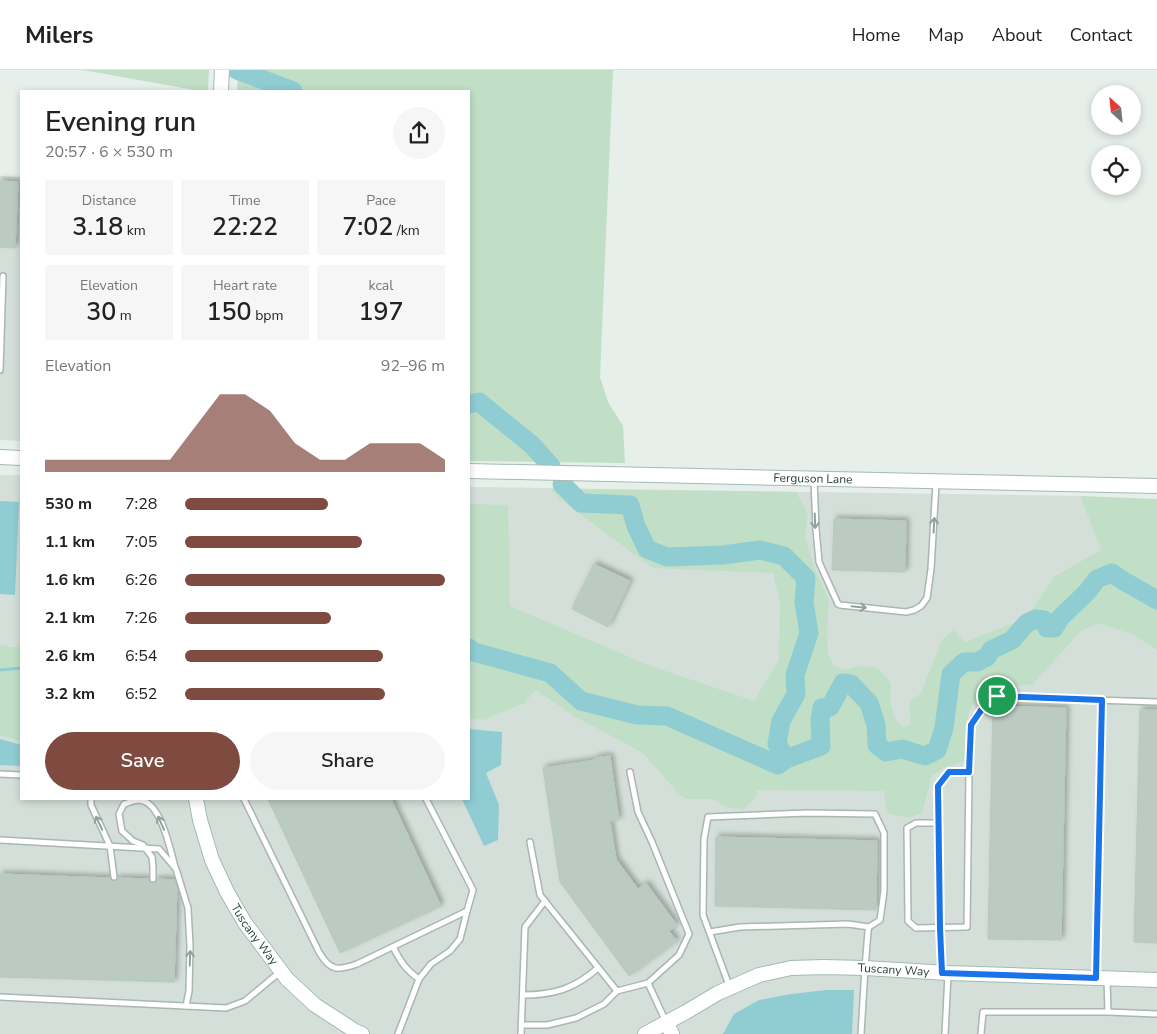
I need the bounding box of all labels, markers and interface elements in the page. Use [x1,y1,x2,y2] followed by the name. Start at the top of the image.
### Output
[25,19,94,51] text: Milers
[852,23,900,47] text: Home
[928,23,964,47] text: Map
[992,23,1042,47] text: About
[1070,23,1132,47] text: Contact
[1091,85,1141,135] north arrow
[1091,85,1141,195] map controls
[45,103,196,141] text: Evening run
[393,107,445,159] button: share
[45,141,173,163] text: 20:57 · 6 × 530 m
[1091,145,1141,195] button: locate
[82,191,136,210] text: Distance
[229,191,261,210] text: Time
[366,191,396,210] text: Pace
[72,210,123,244] text: 3.18
[212,210,278,244] text: 22:22
[342,210,393,244] text: 7:02
[123,221,146,240] text: km
[393,221,420,240] text: /km
[80,276,138,295] text: Elevation
[213,276,277,295] text: Heart rate
[369,276,393,295] text: kcal
[86,295,116,329] text: 30
[207,295,252,329] text: 150
[358,295,404,329] text: 197
[116,306,132,325] text: m
[252,306,283,325] text: bpm
[45,355,111,377] text: Elevation
[381,355,445,377] text: 92–96 m
[773,470,853,487] street label: Ferguson Lane
[45,493,92,515] text: 530 m
[125,493,157,515] text: 7:28
[811,512,820,528] one-way arrow
[929,517,938,533] one-way arrow
[45,531,95,553] text: 1.1 km
[125,531,157,553] text: 7:05
[45,569,95,591] text: 1.6 km
[125,569,157,591] text: 6:26
[850,602,866,612] one-way arrow
[45,607,95,629] text: 2.1 km
[125,607,157,629] text: 7:26
[45,645,95,667] text: 2.6 km
[125,645,157,667] text: 6:54
[976,675,1018,717] pin
[983,682,1011,710] icon: arrive
[45,683,95,705] text: 3.2 km
[125,683,157,705] text: 6:52
[45,732,240,790] button: Save
[250,732,445,790] button: Share
[94,816,103,831] one-way arrow
[155,816,165,831] one-way arrow
[227,901,282,969] street label: Tuscany Way
[185,950,195,966] one-way arrow
[858,960,931,980] street label: Tuscany Way

